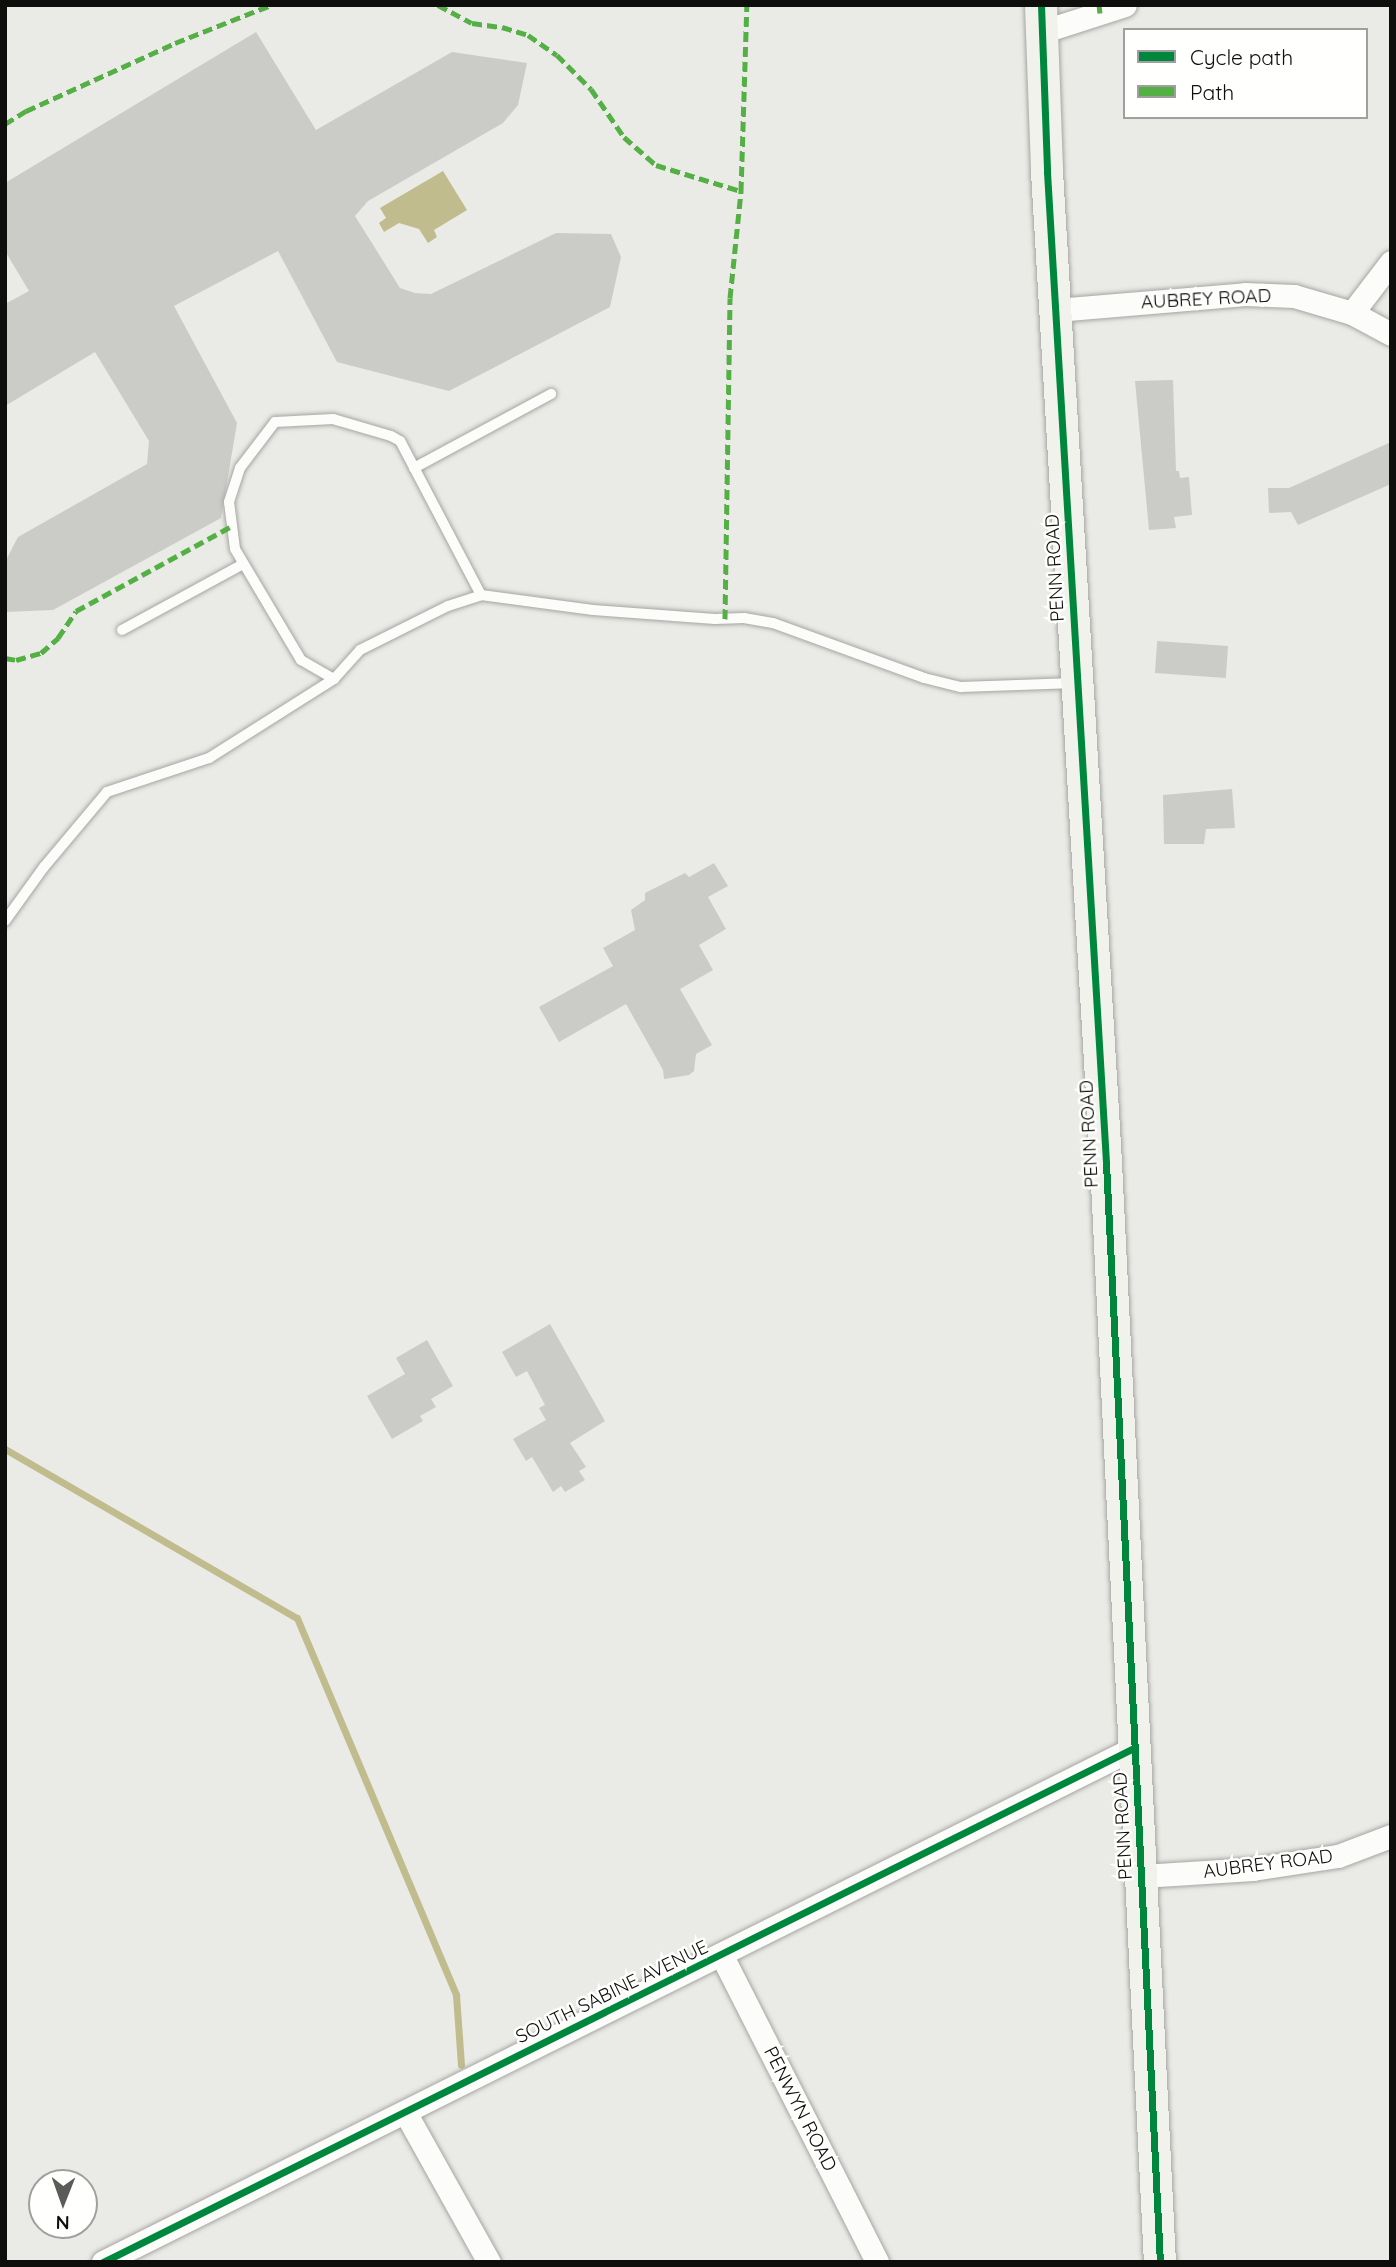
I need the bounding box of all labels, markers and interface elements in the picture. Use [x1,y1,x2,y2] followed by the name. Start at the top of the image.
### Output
[1123,28,1368,119] legend
[1190,44,1293,70] text: Cycle path
[1190,79,1234,105] text: Path
[1140,284,1272,314] street label: AUBREY ROAD
[1041,514,1069,622] street label: PENN ROAD
[1075,1080,1103,1188] street label: PENN ROAD
[1109,1772,1137,1880] street label: PENN ROAD
[1202,1845,1334,1883] street label: AUBREY ROAD
[512,1935,712,2049] street label: SOUTH SABINE AVENUE
[759,2043,841,2175] street label: PENWYN ROAD
[28,2169,98,2239] north arrow
[55,2211,70,2235] text: N

